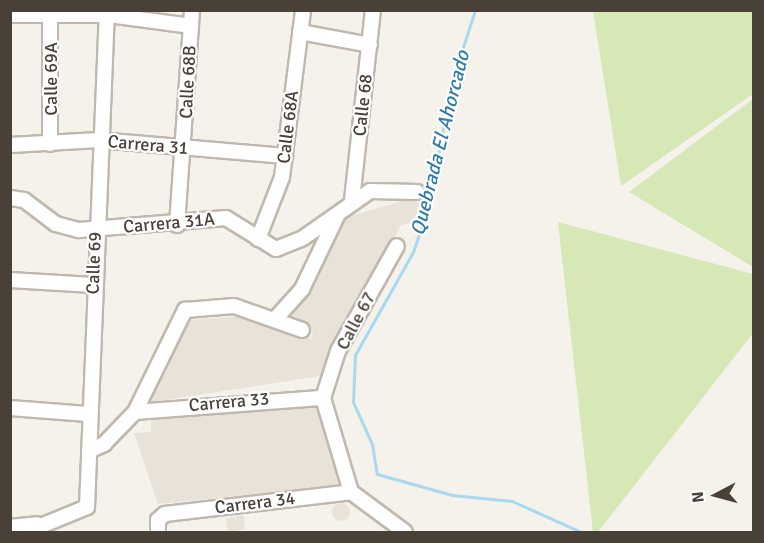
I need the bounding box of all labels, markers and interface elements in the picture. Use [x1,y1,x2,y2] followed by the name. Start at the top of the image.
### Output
[40,42,62,116] street label: Calle 69A
[175,45,201,119] street label: Calle 68B
[405,48,475,238] water label: Quebrada El Ahorcado
[349,73,377,137] street label: Calle 68
[273,89,303,165] street label: Calle 68A
[107,131,189,159] street label: Carrera 31
[122,208,216,238] street label: Carrera 31A
[82,231,106,295] street label: Calle 69
[332,288,380,354] street label: Calle 67
[188,388,270,416] street label: Carrera 33
[686,465,746,525] north arrow
[214,487,296,519] street label: Carrera 34
[688,490,709,503] text: N

